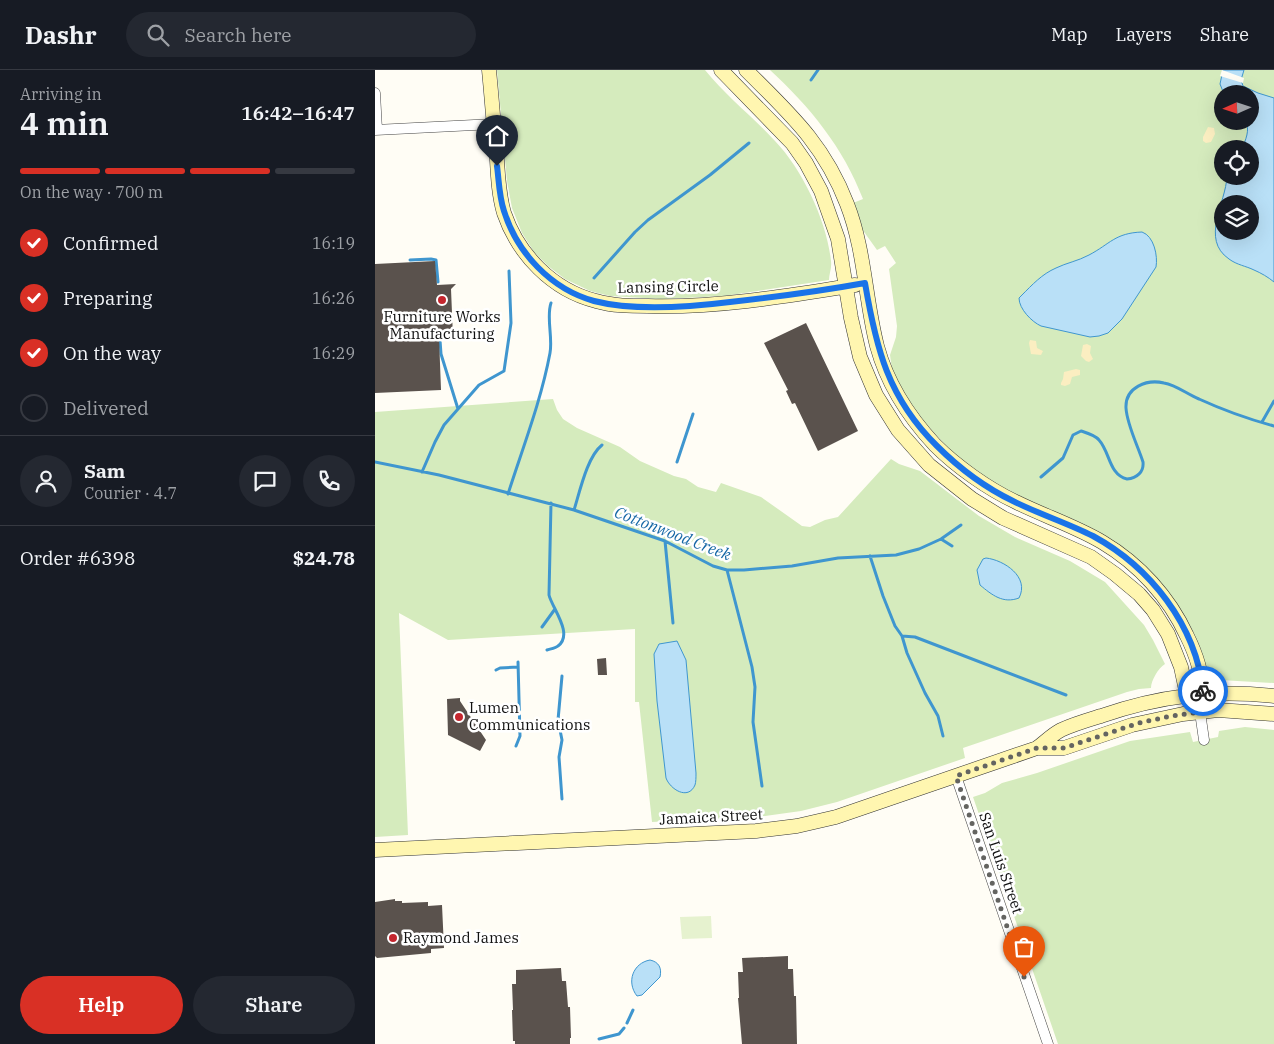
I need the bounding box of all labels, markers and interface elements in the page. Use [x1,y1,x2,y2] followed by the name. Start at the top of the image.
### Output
[126,12,476,57] search box
[25,19,96,51] text: Dashr
[144,21,172,49] icon: search
[184,23,292,47] text: Search here
[1051,23,1088,46] text: Map
[1116,23,1172,46] text: Layers
[1200,23,1249,46] text: Share
[20,84,102,104] text: Arriving in
[1214,85,1259,130] north arrow
[1214,85,1259,240] map controls
[241,101,355,125] text: 16:42–16:47
[20,102,109,144] text: 4 min
[476,115,518,166] pin
[483,122,511,150] icon: home
[1214,140,1259,185] button: locate
[20,182,163,202] text: On the way · 700 m
[1214,195,1259,240] button: layers
[20,229,48,257] icon: check
[63,231,158,255] text: Confirmed
[312,233,355,253] text: 16:19
[617,276,719,297] street label: Lansing Circle
[20,284,48,312] icon: check
[63,286,152,310] text: Preparing
[312,288,355,308] text: 16:26
[436,294,448,306] marker: Furniture Works Manufacturing
[383,307,501,343] place label: Furniture Works Manufacturing
[20,339,48,367] icon: check
[63,341,161,365] text: On the way
[312,343,355,363] text: 16:29
[63,396,149,420] text: Delivered
[20,455,72,507] button: person
[239,455,291,507] button: chat
[303,455,355,507] button: phone
[84,459,125,483] text: Sam
[84,483,177,503] text: Courier · 4.7
[612,502,735,565] water label: Cottonwood Creek
[20,546,135,570] text: Order #6398
[293,546,355,570] text: $24.78
[1178,666,1228,716] courier
[1189,677,1217,705] icon: bike
[469,698,590,734] place label: Lumen Communications
[453,711,465,723] marker: Lumen Communications
[659,804,763,829] street label: Jamaica Street
[975,810,1028,916] street label: San Luis Street
[1003,926,1045,977] pin
[403,928,519,947] place label: Raymond James
[387,932,399,944] marker: Raymond James
[1010,933,1038,961] icon: bag
[20,976,183,1034] button: Help
[193,976,355,1034] button: Share

